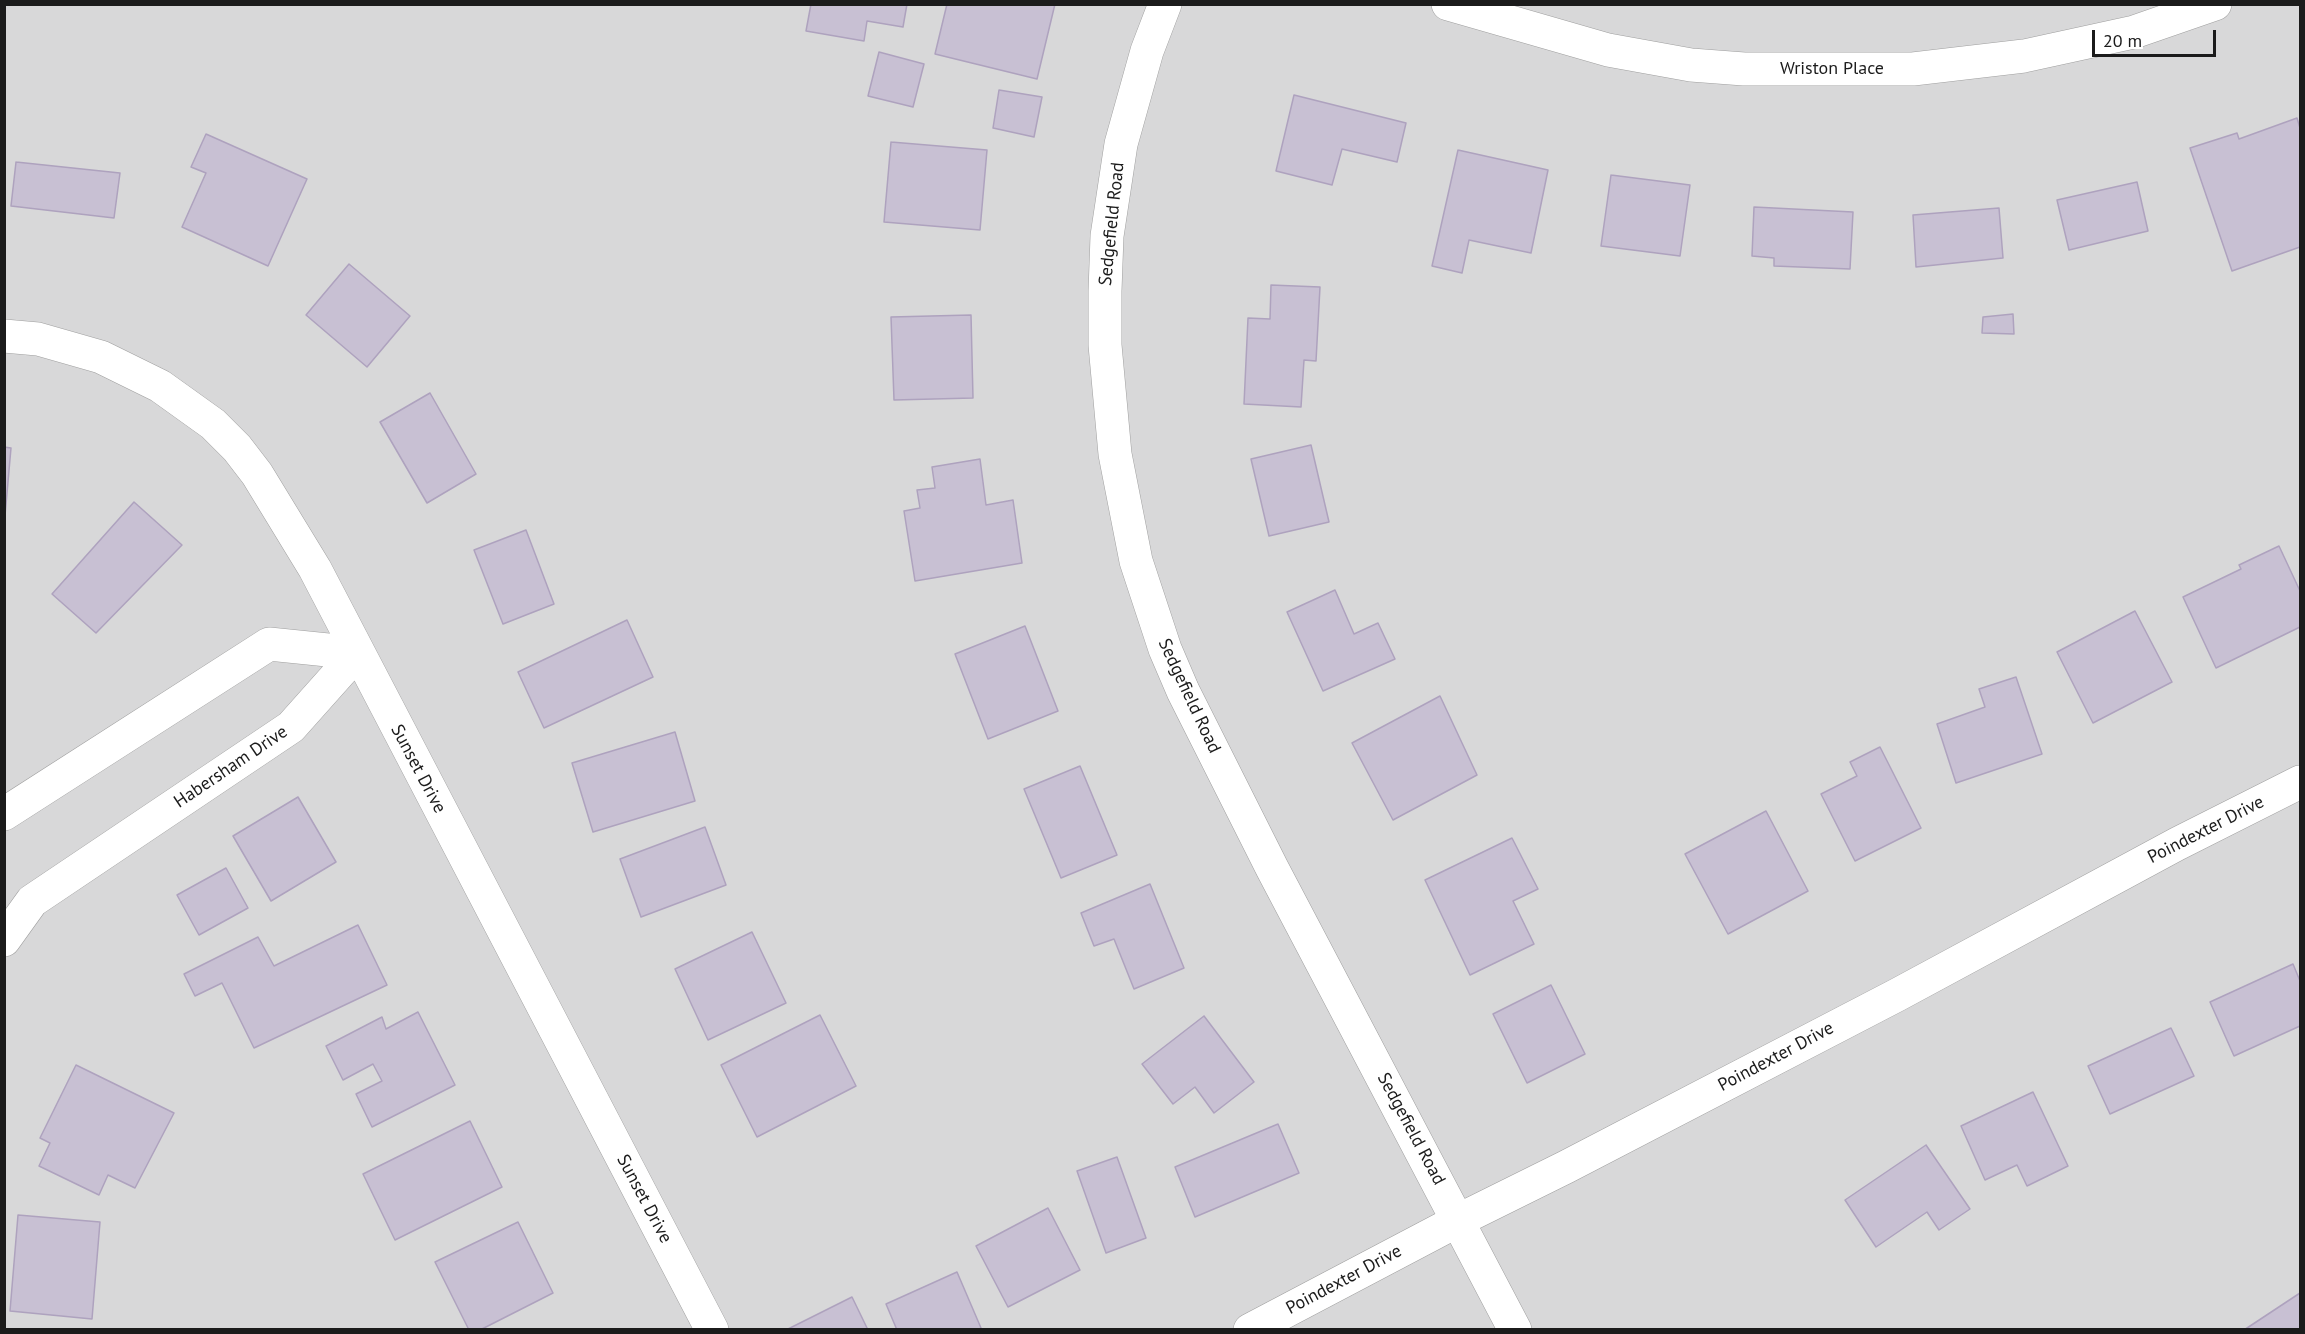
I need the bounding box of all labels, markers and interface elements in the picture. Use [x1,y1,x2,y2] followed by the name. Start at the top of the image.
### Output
[2095,18,2220,56] scale bar
[2103,29,2142,52] text: 20 m
[1780,58,1884,80] street label: Wriston Place
[1095,161,1129,287] street label: Sedgefield Road
[1153,635,1225,757] street label: Sedgefield Road
[170,721,292,813] street label: Habersham Drive
[386,721,450,817] street label: Sunset Drive
[2144,791,2268,869] street label: Poindexter Drive
[1715,1017,1837,1097] street label: Poindexter Drive
[1372,1069,1450,1189] street label: Sedgefield Road
[612,1151,676,1247] street label: Sunset Drive
[1283,1240,1405,1320] street label: Poindexter Drive

